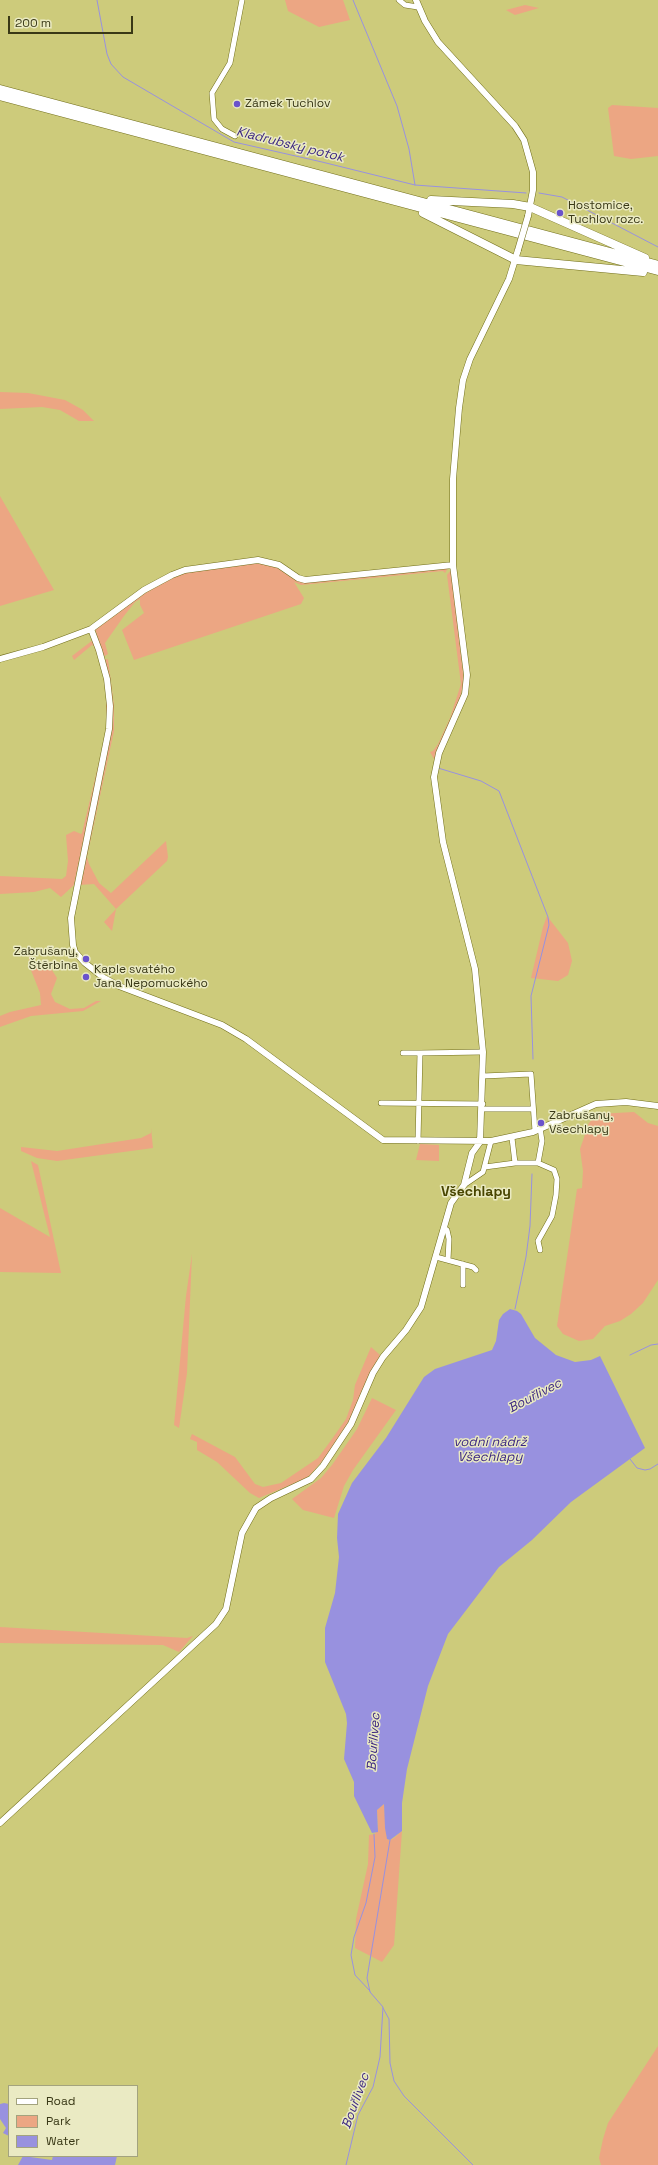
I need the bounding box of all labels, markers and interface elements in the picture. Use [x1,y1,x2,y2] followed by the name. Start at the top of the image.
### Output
[10,8,135,34] scale bar
[15,15,51,31] text: 200 m
[245,97,330,111] place label: Zámek Tuchlov
[232,99,242,109] marker: Zámek Tuchlov
[235,124,345,166] water label: Kladrubský potok
[568,199,643,227] place label: Hostomice, Tuchlov rozc.
[555,208,565,218] marker: Hostomice, Tuchlov rozc.
[14,945,78,973] place label: Zabrušany, Štěrbina
[81,954,91,964] marker: Zabrušany, Štěrbina
[94,963,208,991] place label: Kaple svatého Jana Nepomuckého
[81,972,91,982] marker: Kaple svatého Jana Nepomuckého
[549,1109,613,1137] place label: Zabrušany, Všechlapy
[536,1118,546,1128] marker: Zabrušany, Všechlapy
[441,1184,511,1200] district label: Všechlapy
[506,1375,564,1417] water label: Bouřlivec
[454,1434,526,1465] water label: vodní nádrž Všechlapy
[364,1712,384,1772] water label: Bouřlivec
[339,2071,373,2131] water label: Bouřlivec
[8,2085,138,2157] legend
[46,2093,75,2109] text: Road
[46,2113,71,2129] text: Park
[46,2133,80,2149] text: Water

